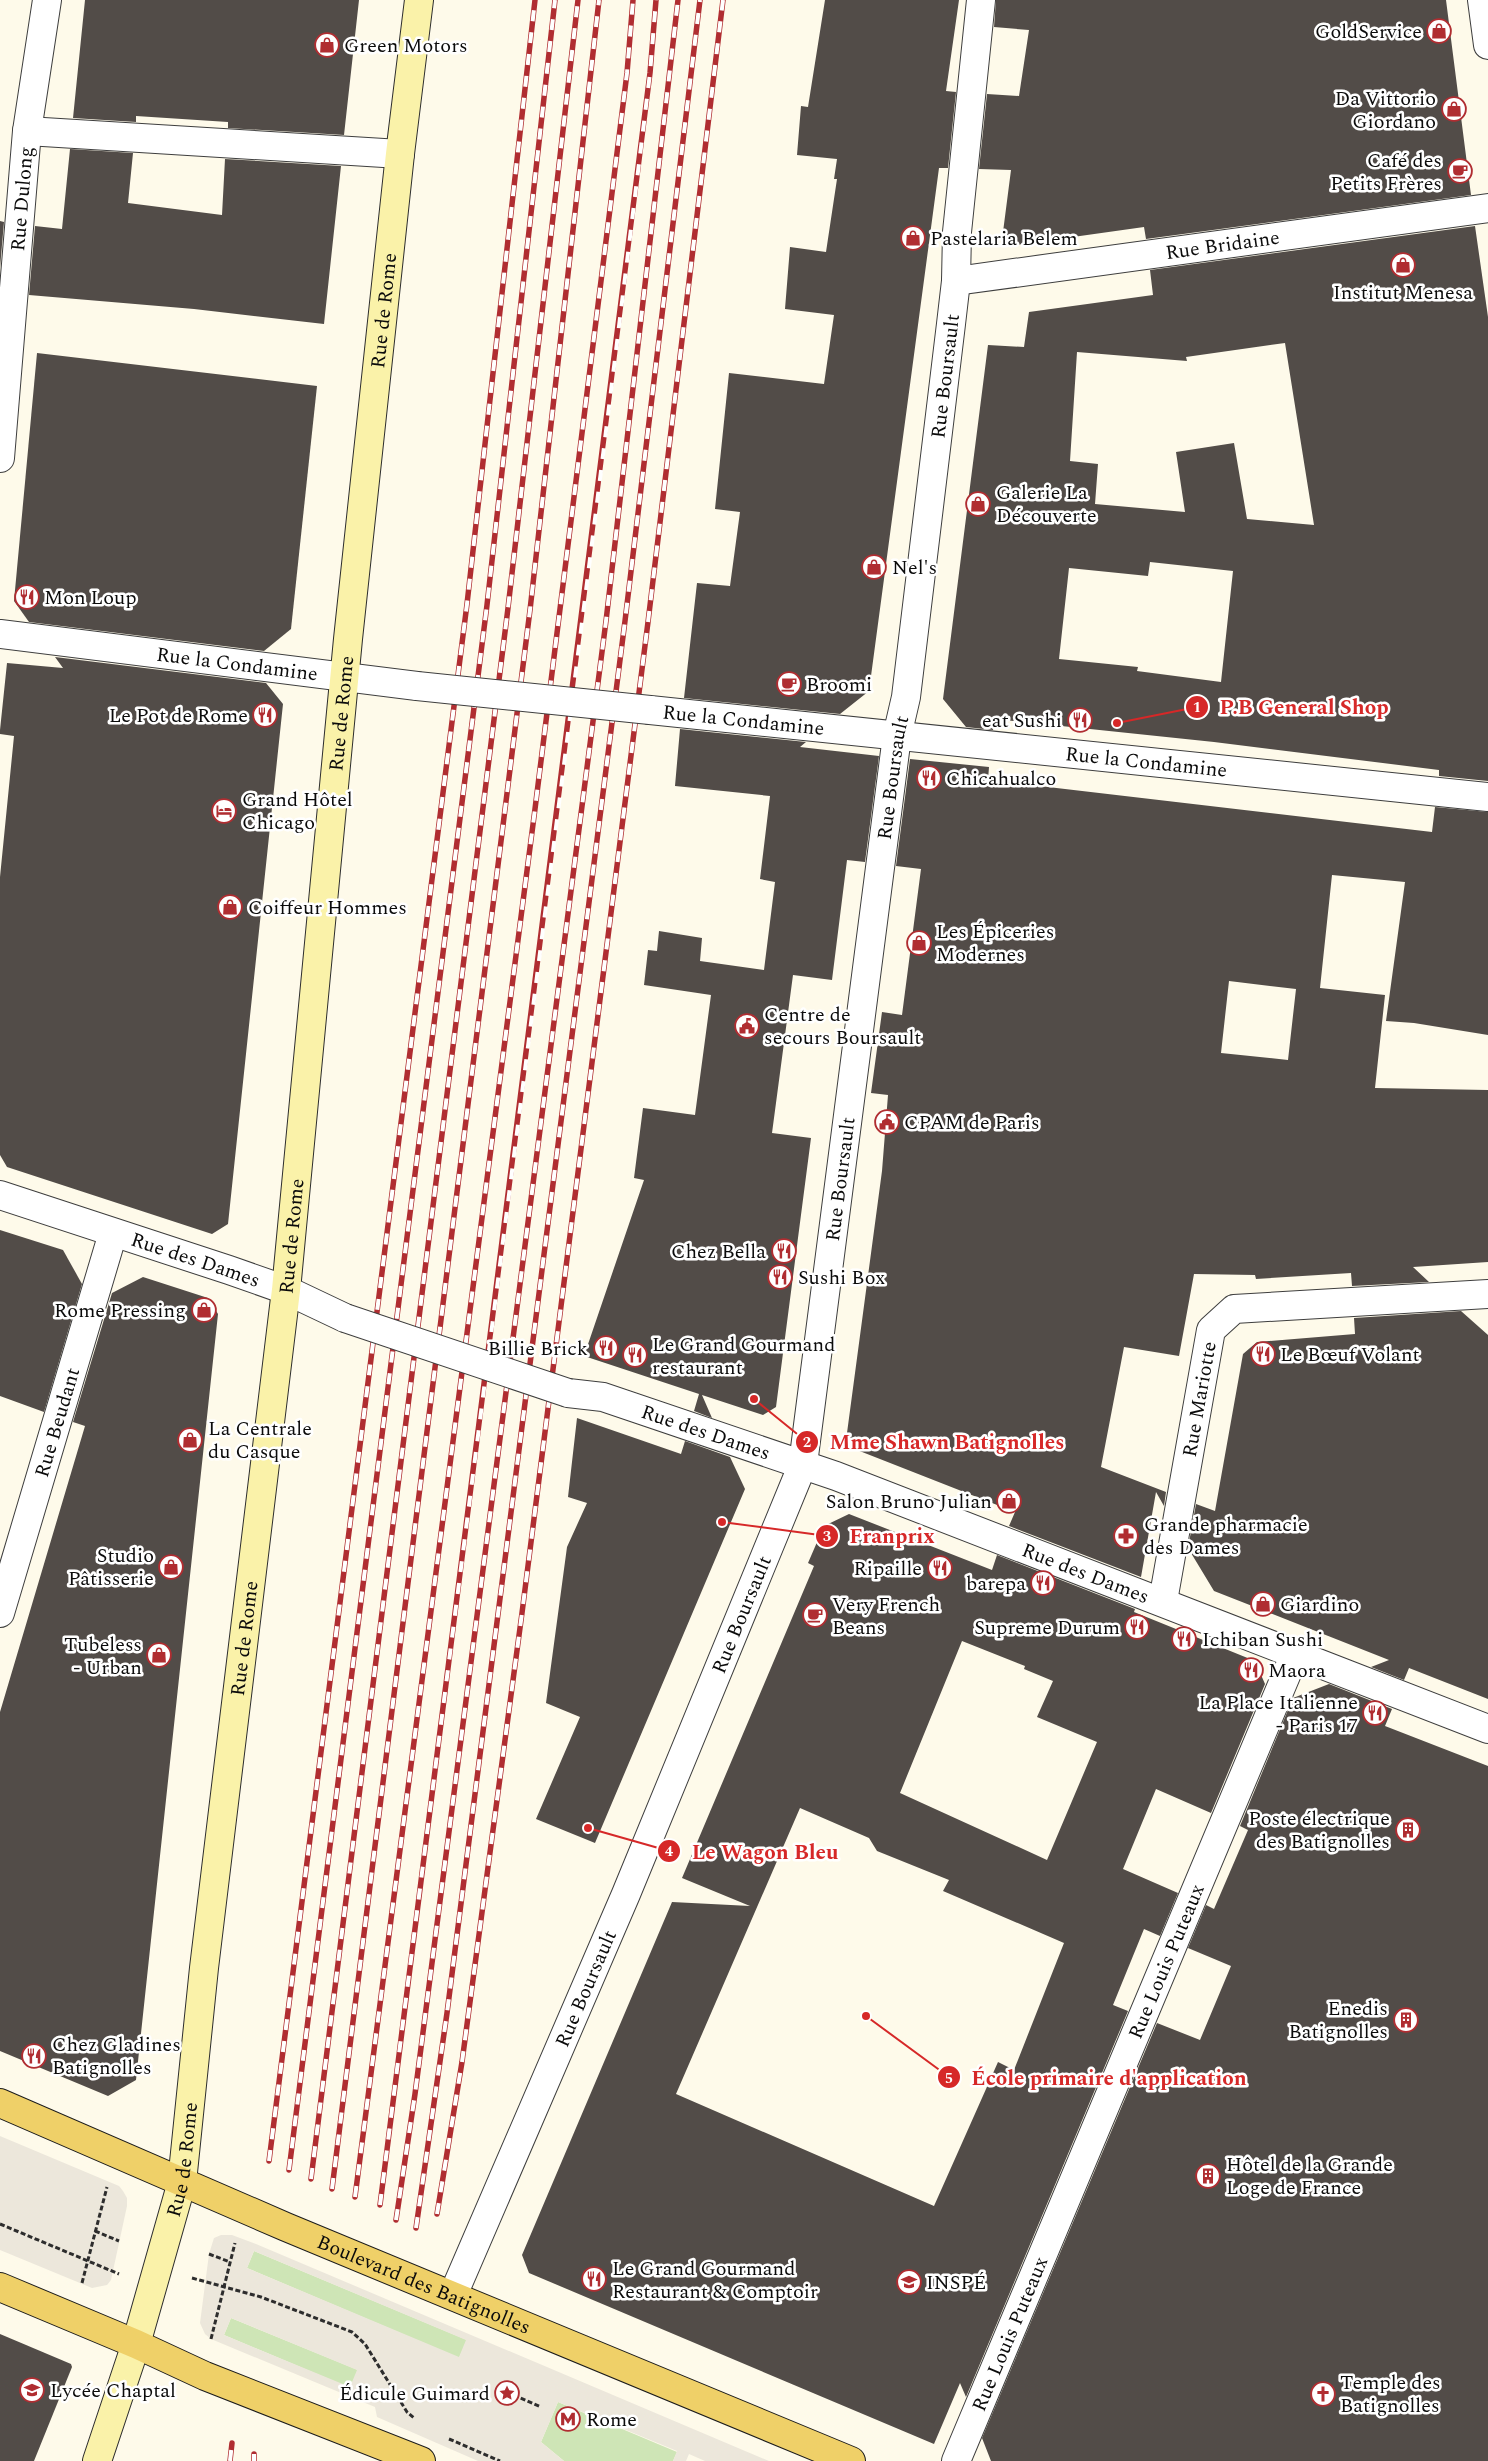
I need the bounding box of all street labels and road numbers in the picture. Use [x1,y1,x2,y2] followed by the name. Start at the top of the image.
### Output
[3,145,42,253] street label: Rue Dulong
[1164,223,1282,268] street label: Rue Bridaine
[363,251,405,370] street label: Rue de Rome
[923,312,968,440] street label: Rue Boursault
[155,640,320,690] street label: Rue la Condamine
[321,654,362,773] street label: Rue de Rome
[661,697,826,744] street label: Rue la Condamine
[870,713,917,842] street label: Rue Boursault
[1064,739,1229,786] street label: Rue la Condamine
[818,1115,864,1243] street label: Rue Boursault
[272,1177,313,1295] street label: Rue de Rome
[127,1225,264,1296] street label: Rue des Dames
[1175,1339,1225,1460] street label: Rue Mariotte
[27,1364,88,1481] street label: Rue Beudant
[637,1397,774,1469] street label: Rue des Dames
[1017,1535,1153,1612] street label: Rue des Dames
[704,1551,780,1678] street label: Rue Boursault
[223,1579,267,1698] street label: Rue de Rome
[1121,1879,1213,2044] street label: Rue Louis Puteaux
[548,1925,625,2052] street label: Rue Boursault
[159,2101,206,2221] street label: Rue de Rome
[312,2227,535,2343] street label: Boulevard des Batignolles
[964,2252,1056,2416] street label: Rue Louis Puteaux

